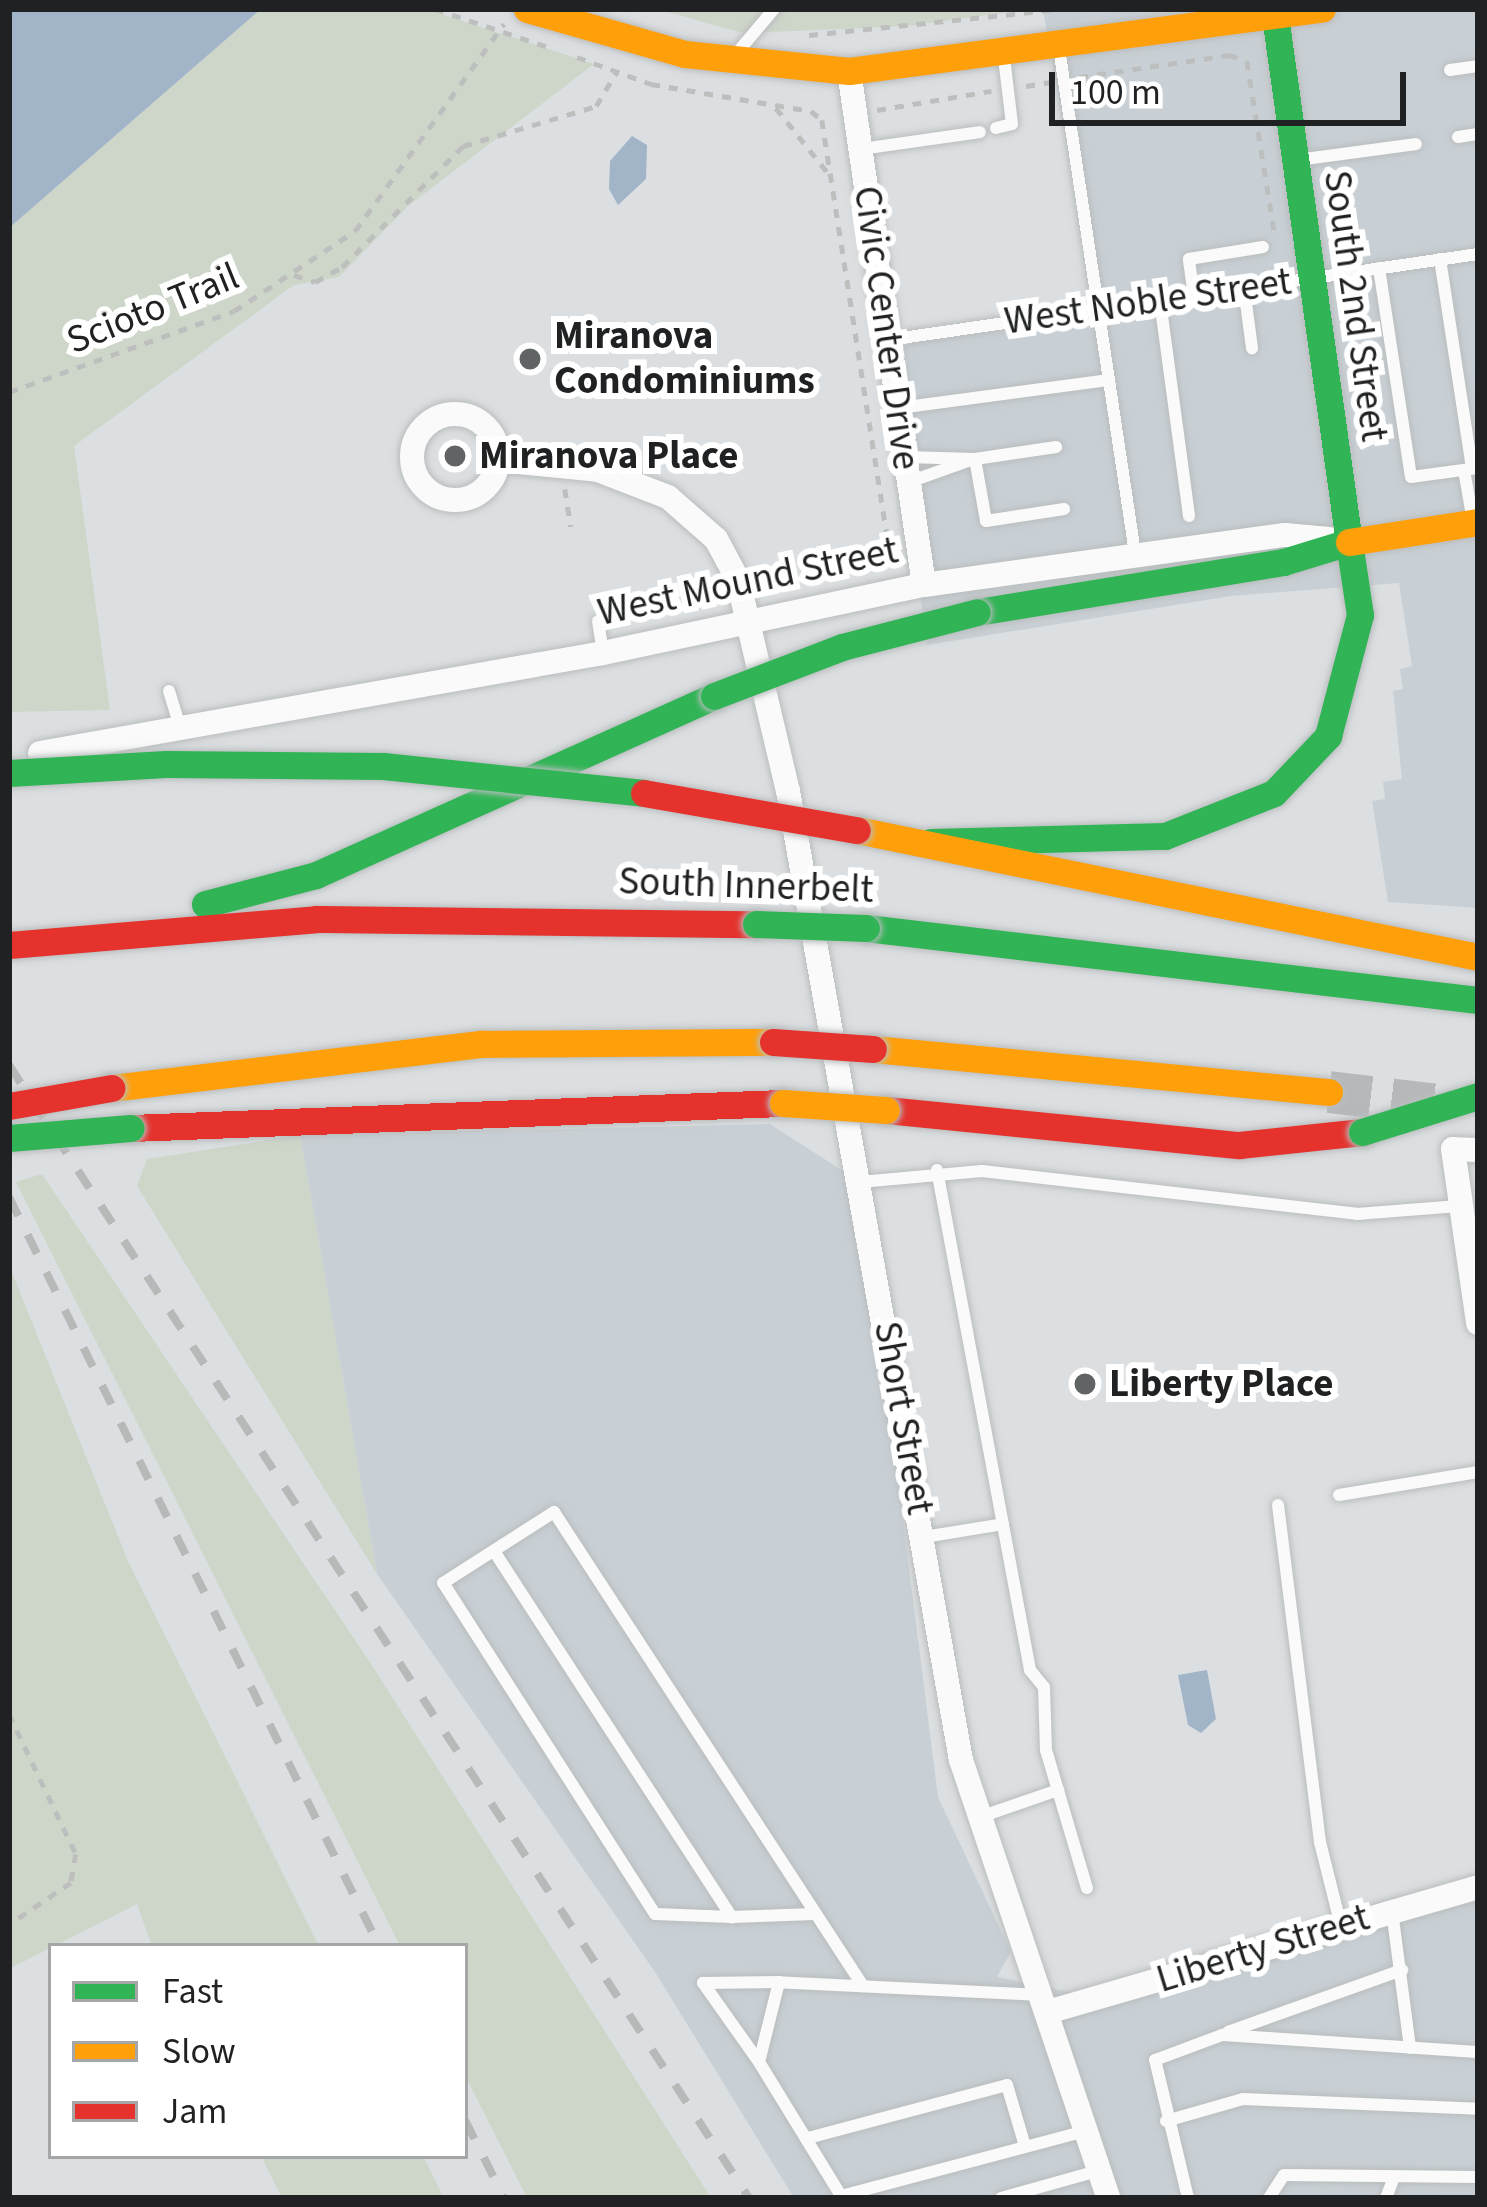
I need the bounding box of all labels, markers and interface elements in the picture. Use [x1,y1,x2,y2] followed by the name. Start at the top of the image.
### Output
[1055,48,1412,122] scale bar
[1070,67,1161,118] text: 100 m
[1313,167,1397,445] street label: South 2nd Street
[843,183,929,473] street label: Civic Center Drive
[60,253,246,365] street label: Scioto Trail
[1002,259,1294,345] street label: West Noble Street
[554,314,815,405] place label: Miranova Condominiums
[517,346,543,372] marker: Miranova Condominiums
[479,433,738,479] place label: Miranova Place
[442,443,468,469] marker: Miranova Place
[594,527,902,637] street label: West Mound Street
[618,858,874,914] street label: South Innerbelt
[863,1318,943,1518] street label: Short Street
[1109,1361,1333,1407] place label: Liberty Place
[1072,1371,1098,1397] marker: Liberty Place
[1151,1894,1375,2004] street label: Liberty Street
[48,1943,468,2159] legend
[162,1966,223,2017] text: Fast
[162,2026,236,2077] text: Slow
[162,2086,227,2137] text: Jam

